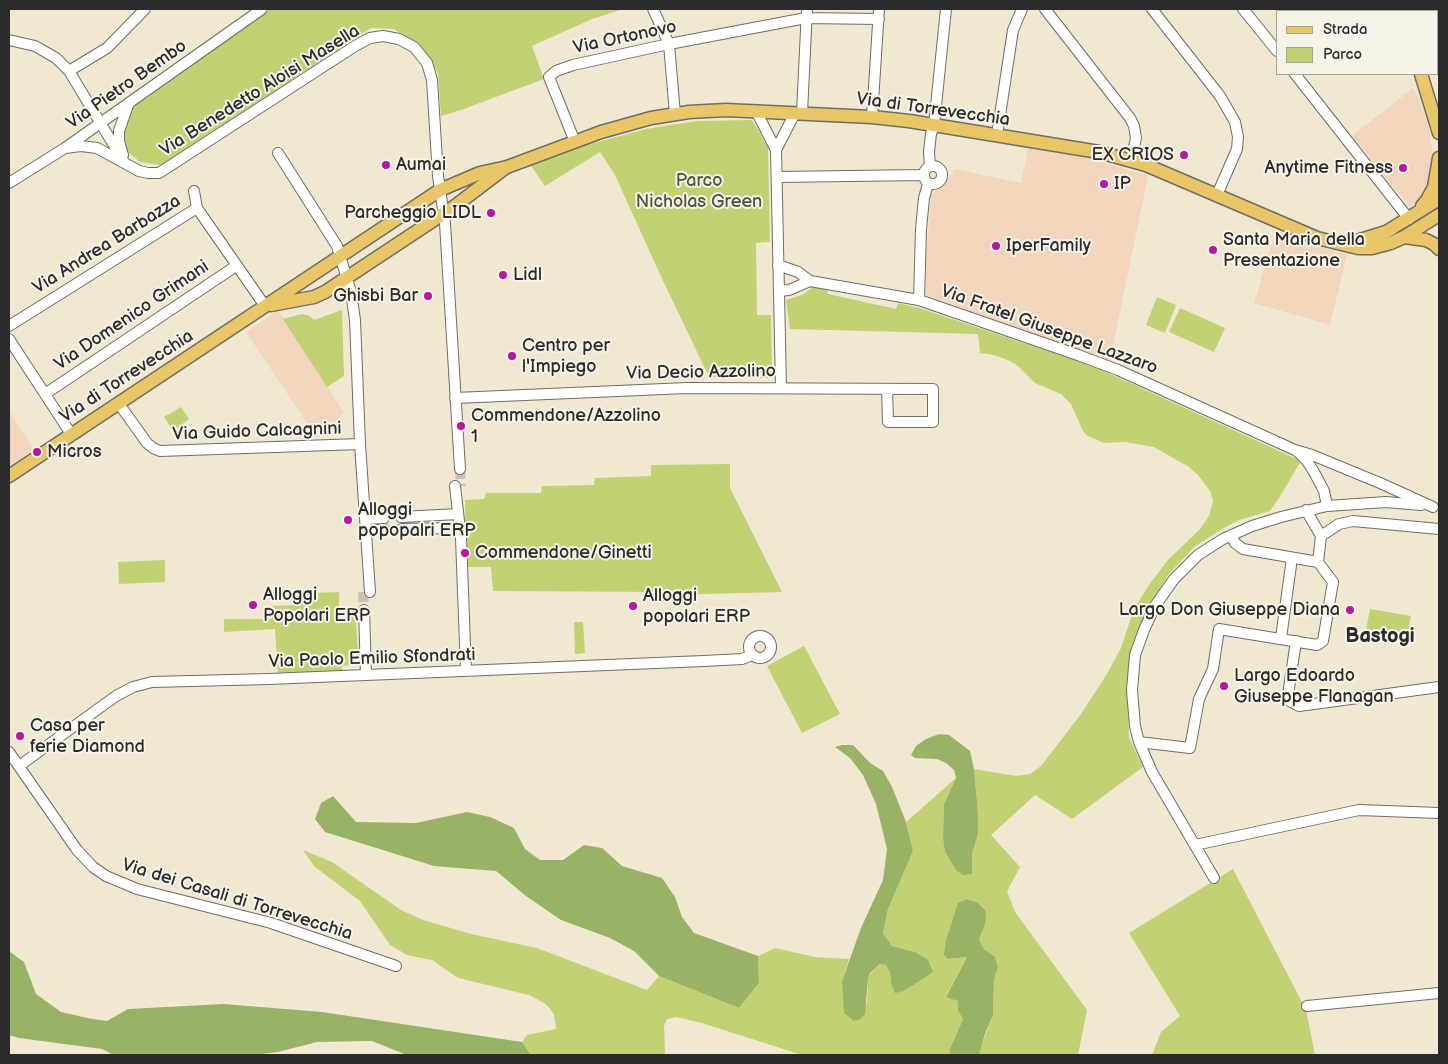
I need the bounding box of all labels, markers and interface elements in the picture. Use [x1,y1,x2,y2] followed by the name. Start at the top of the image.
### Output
[1276,10,1438,75] legend
[571,17,679,59] street label: Via Ortonovo
[1323,20,1367,39] text: Strada
[156,21,364,161] street label: Via Benedetto Aloisi Masella
[63,36,191,134] street label: Via Pietro Bembo
[1323,45,1362,64] text: Parco
[855,89,1011,131] street label: Via di Torrevecchia
[1091,144,1174,166] place label: EX CRIOS
[1178,149,1190,161] marker: EX CRIOS
[396,154,446,176] place label: Aumai
[1264,157,1393,179] place label: Anytime Fitness
[380,159,392,171] marker: Aumai
[1397,162,1409,174] marker: Anytime Fitness
[636,170,762,212] park label: Parco Nicholas Green
[1114,173,1131,195] place label: IP
[1098,178,1110,190] marker: IP
[29,191,185,299] street label: Via Andrea Barbazza
[344,202,481,224] place label: Parcheggio LIDL
[485,207,497,219] marker: Parcheggio LIDL
[1223,229,1365,272] place label: Santa Maria della Presentazione
[1006,235,1091,257] place label: IperFamily
[990,240,1002,252] marker: IperFamily
[1207,244,1219,256] marker: Santa Maria della Presentazione
[51,256,213,376] street label: Via Domenico Grimani
[513,264,542,286] place label: Lidl
[497,269,509,281] marker: Lidl
[938,281,1160,379] street label: Via Fratel Giuseppe Lazzaro
[333,285,418,307] place label: Ghisbi Bar
[422,290,434,302] marker: Ghisbi Bar
[56,326,198,428] street label: Via di Torrevecchia
[522,335,610,378] place label: Centro per l'Impiego
[506,350,518,362] marker: Centro per l'Impiego
[626,361,776,385] street label: Via Decio Azzolino
[471,405,661,448] place label: Commendone/Azzolino 1
[172,418,342,446] street label: Via Guido Calcagnini
[455,420,467,432] marker: Commendone/Azzolino 1
[47,441,102,463] place label: Micros
[31,446,43,458] marker: Micros
[358,499,476,542] place label: Alloggi popopalri ERP
[342,514,354,526] marker: Alloggi popopalri ERP
[475,542,652,564] place label: Commendone/Ginetti
[459,547,471,559] marker: Commendone/Ginetti
[263,584,370,626] place label: Alloggi Popolari ERP
[643,585,750,628] place label: Alloggi popolari ERP
[247,599,259,611] marker: Alloggi Popolari ERP
[1119,599,1340,621] place label: Largo Don Giuseppe Diana
[627,600,639,612] marker: Alloggi popolari ERP
[1344,604,1356,616] marker: Largo Don Giuseppe Diana
[1345,625,1415,649] district label: Bastogi
[268,645,476,673] street label: Via Paolo Emilio Sfondrati
[1234,665,1394,708] place label: Largo Edoardo Giuseppe Flanagan
[1218,680,1230,692] marker: Largo Edoardo Giuseppe Flanagan
[30,715,145,758] place label: Casa per ferie Diamond
[14,730,26,742] marker: Casa per ferie Diamond
[119,855,355,945] street label: Via dei Casali di Torrevecchia

